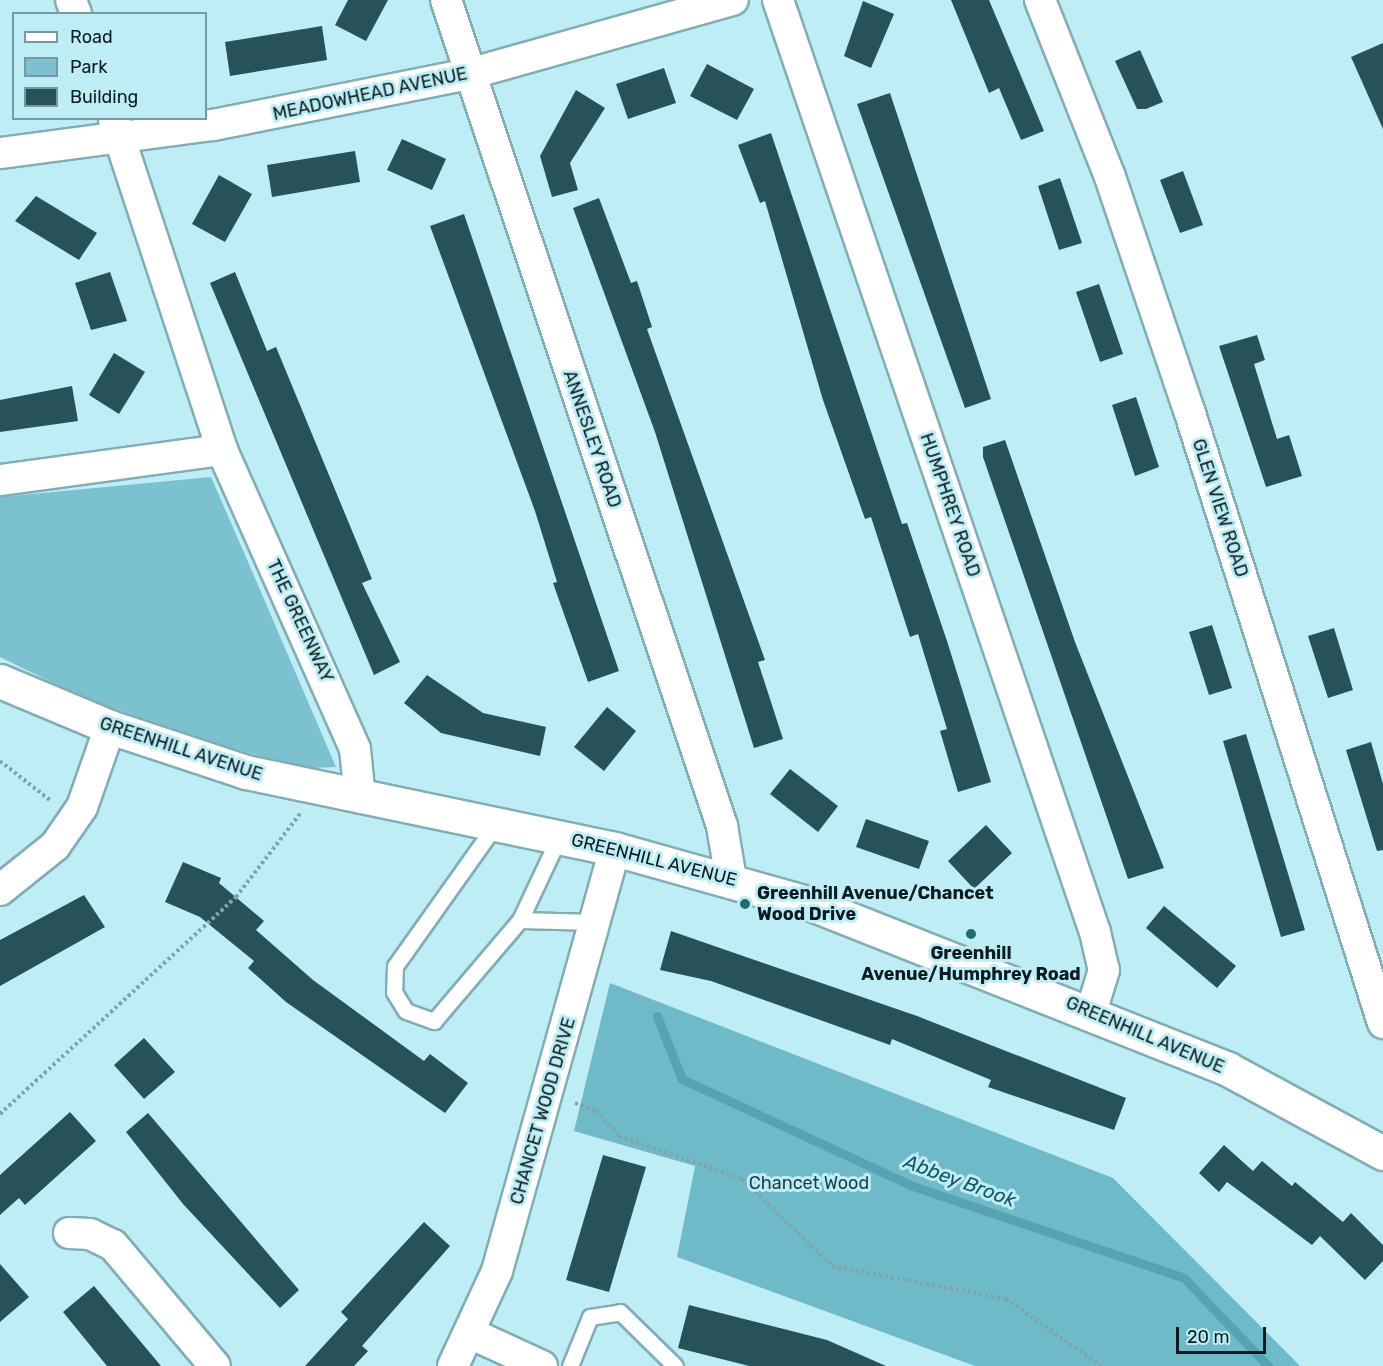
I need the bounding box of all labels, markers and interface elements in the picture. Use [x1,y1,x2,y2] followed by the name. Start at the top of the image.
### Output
[12,12,207,120] legend
[70,26,113,48] text: Road
[70,56,107,78] text: Park
[271,63,469,125] street label: MEADOWHEAD AVENUE
[70,86,138,108] text: Building
[558,367,626,511] street label: ANNESLEY ROAD
[915,430,985,580] street label: HUMPHREY ROAD
[1187,436,1253,580] street label: GLEN VIEW ROAD
[262,556,338,686] street label: THE GREENWAY
[96,712,266,786] street label: GREENHILL AVENUE
[569,829,739,891] street label: GREENHILL AVENUE
[757,883,994,926] place label: Greenhill Avenue/Chancet Wood Drive
[738,897,752,911] marker: Greenhill Avenue/Chancet Wood Drive
[964,927,978,941] marker: Greenhill Avenue/Humphrey Road
[861,943,1081,986] place label: Greenhill Avenue/Humphrey Road
[1062,992,1228,1078] street label: GREENHILL AVENUE
[506,1015,580,1207] street label: CHANCET WOOD DRIVE
[900,1150,1020,1212] water label: Abbey Brook
[749,1172,869,1194] park label: Chancet Wood
[1179,1315,1269,1353] scale bar
[1187,1326,1229,1348] text: 20 m

